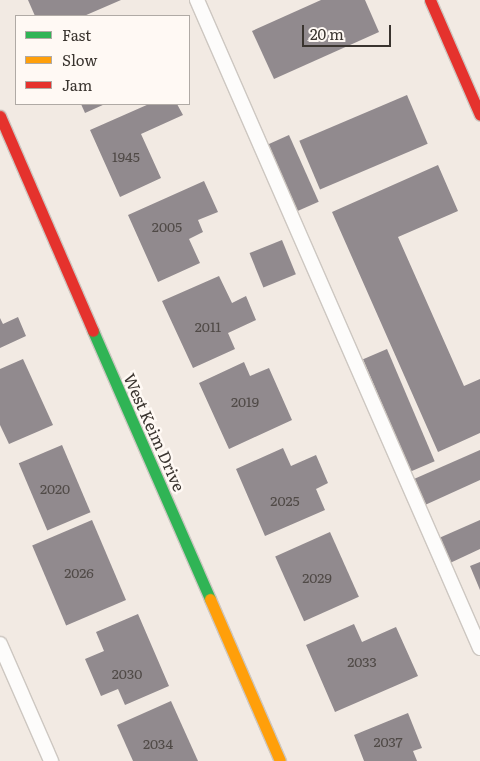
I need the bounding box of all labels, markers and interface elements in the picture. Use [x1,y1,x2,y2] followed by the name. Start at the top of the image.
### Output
[15,15,190,105] legend
[305,15,394,47] scale bar
[310,22,344,45] text: 20 m
[62,23,91,46] text: Fast
[62,48,97,71] text: Slow
[62,73,92,96] text: Jam
[112,148,140,164] house number: 1945
[152,218,182,234] house number: 2005
[195,318,221,334] house number: 2011
[120,370,190,494] street label: West Keim Drive
[231,393,259,409] house number: 2019
[40,480,70,496] house number: 2020
[270,492,300,508] house number: 2025
[64,564,94,580] house number: 2026
[302,569,332,585] house number: 2029
[347,653,377,669] house number: 2033
[112,665,142,681] house number: 2030
[373,733,403,749] house number: 2037
[143,735,173,751] house number: 2034

